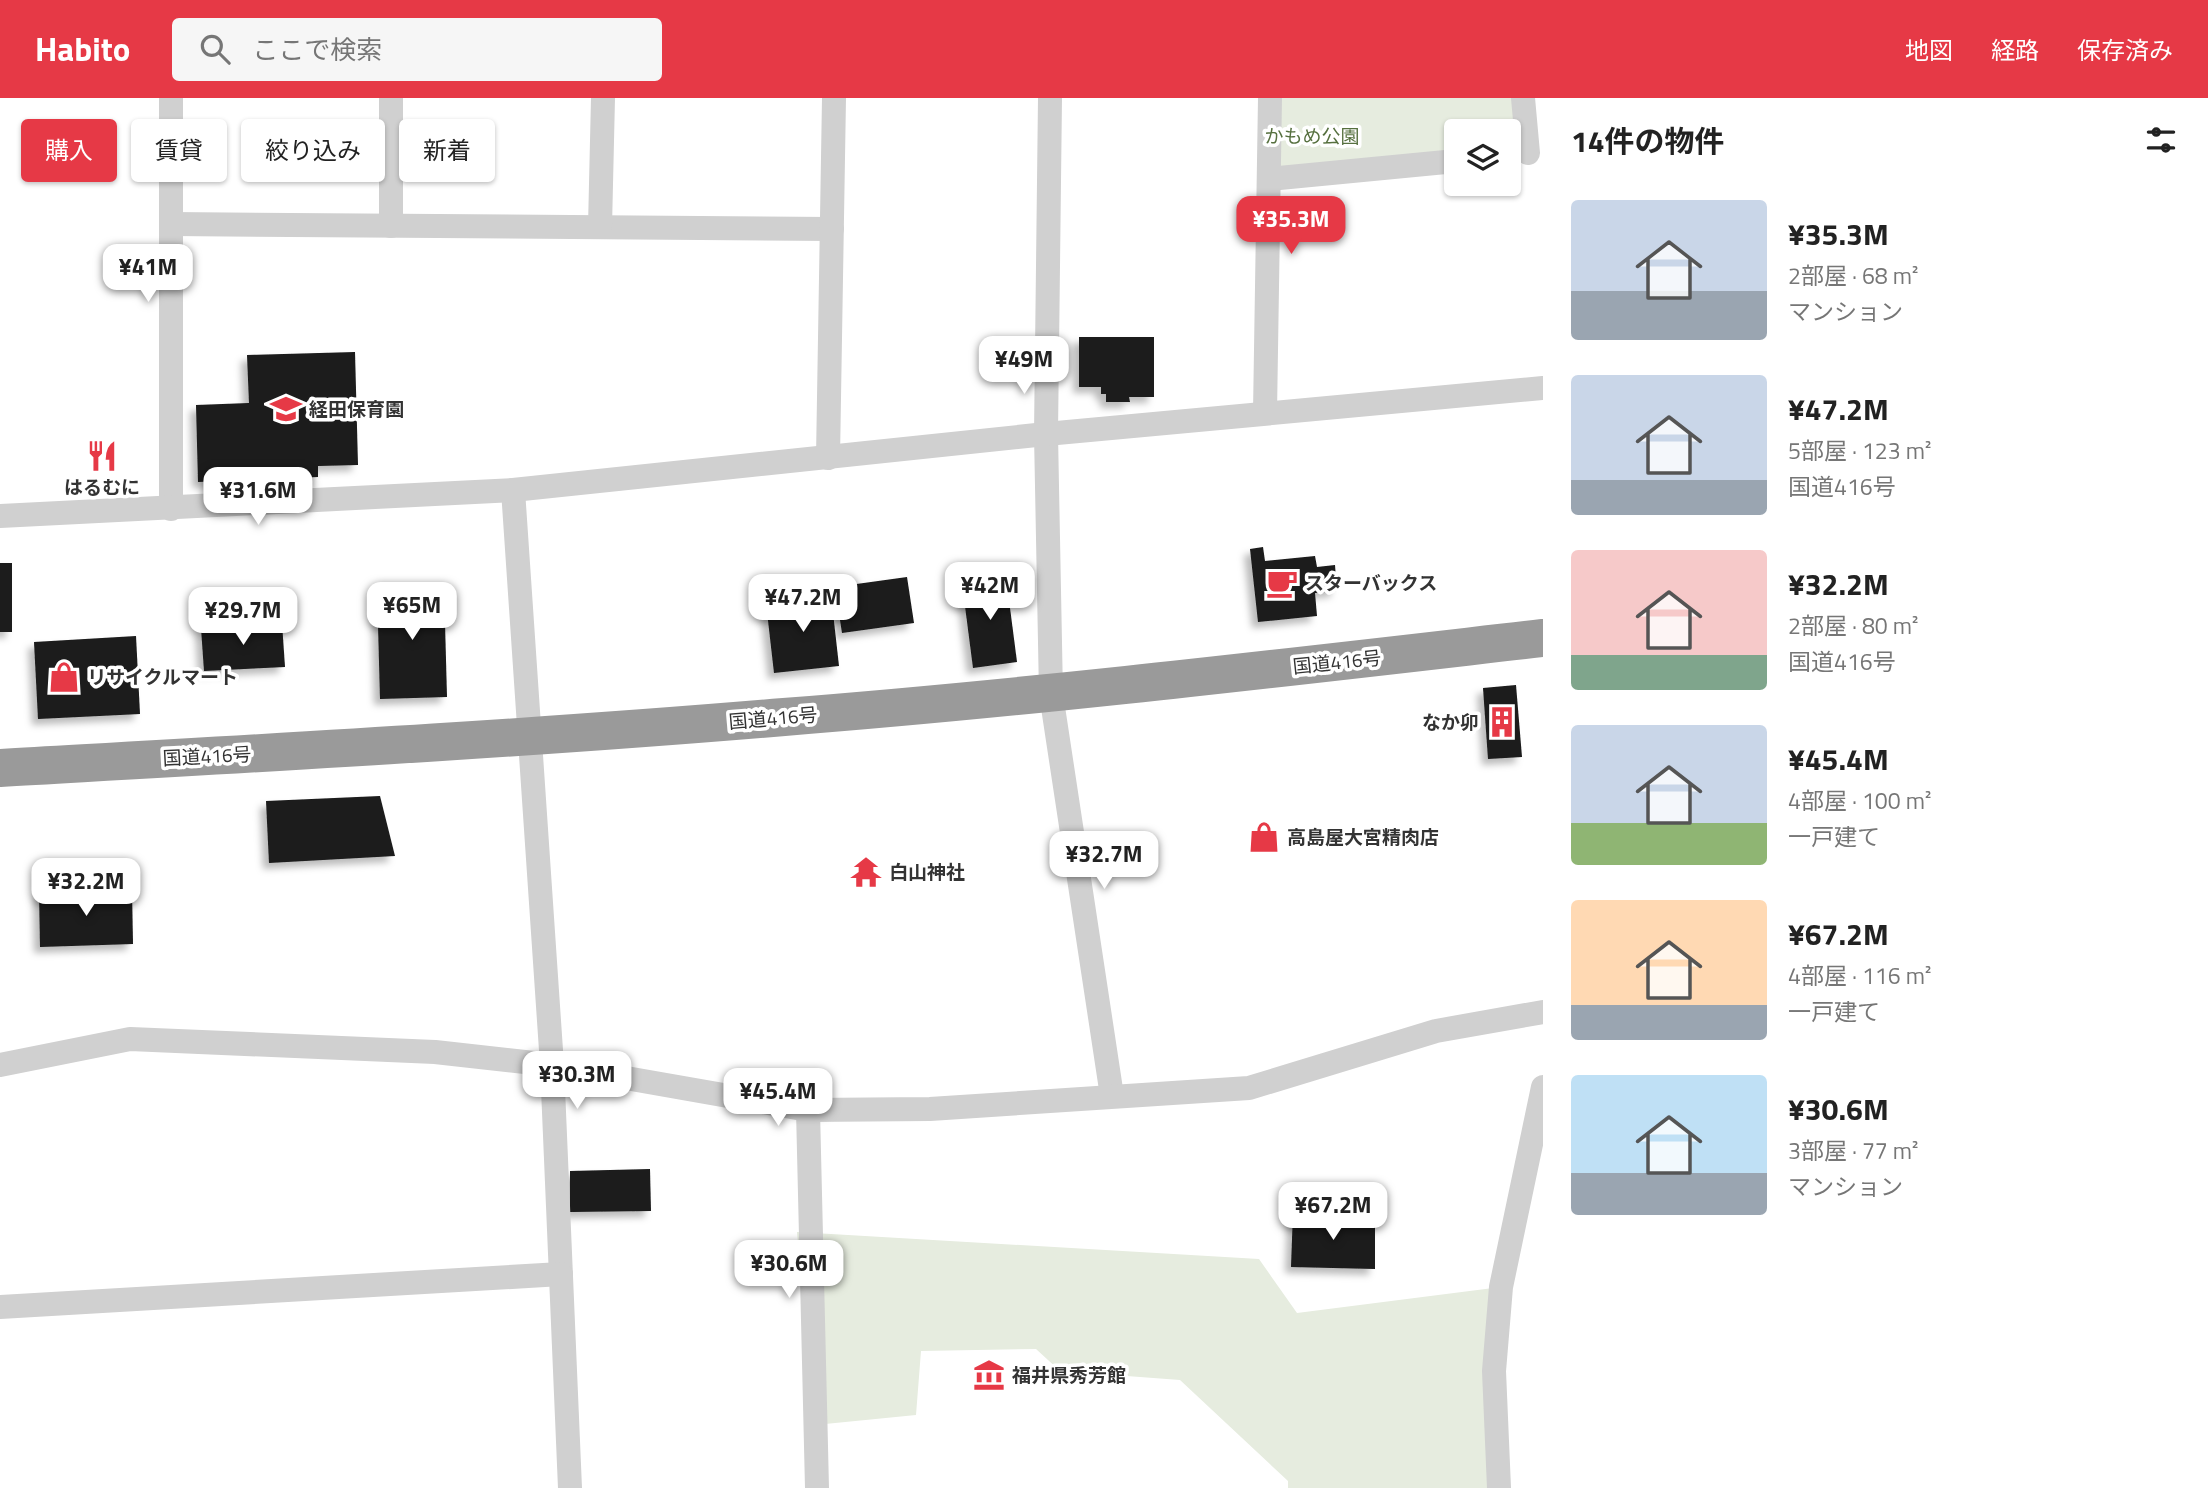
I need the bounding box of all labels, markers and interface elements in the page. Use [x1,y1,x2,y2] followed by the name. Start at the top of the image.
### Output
[172,18,662,81] search box
[35,24,130,74] text: Habito
[196,30,234,68] icon: search
[252,30,382,69] text: ここで検索
[1905,32,1953,68] text: 地図
[1991,32,2039,68] text: 経路
[2077,32,2173,68] text: 保存済み
[1571,118,1725,164] text: 14件の物件
[21,119,117,182] chip: 購入
[131,119,227,182] chip: 賃貸
[241,119,385,182] chip: 絞り込み
[399,119,495,182] chip: 新着
[1444,119,1521,196] map controls
[1444,119,1521,196] button: layers
[1264,121,1360,150] park label: かもめ公園
[2142,121,2180,159] icon: filters
[1234,197,1348,256] pin: ¥35.3M
[1252,201,1330,236] text: ¥35.3M
[1788,211,1889,257] text: ¥35.3M
[1627,228,1711,312] icon: home
[107,244,189,304] pin: ¥41M
[119,249,177,284] text: ¥41M
[1788,258,1918,293] text: 2部屋 · 68 m²
[1788,294,1903,329] text: マンション
[983,336,1065,396] pin: ¥49M
[995,341,1053,376] text: ¥49M
[1788,386,1889,432] text: ¥47.2M
[269,392,303,426] school or university icon: 経田保育園
[309,394,404,423] place label: 経田保育園
[1627,403,1711,487] icon: home
[1788,433,1931,468] text: 5部屋 · 123 m²
[85,439,119,473] restaurant icon: はるむに
[201,468,315,527] pin: ¥31.6M
[1788,469,1896,504] text: 国道416号
[64,472,140,501] place label: はるむに
[219,472,297,507] text: ¥31.6M
[1788,561,1889,607] text: ¥32.2M
[949,562,1031,622] pin: ¥42M
[1265,566,1299,600] cafe icon: スターバックス
[961,567,1019,602] text: ¥42M
[1305,568,1437,597] place label: スターバックス
[746,574,860,634] pin: ¥47.2M
[1627,578,1711,662] icon: home
[764,579,842,614] text: ¥47.2M
[371,582,453,642] pin: ¥65M
[383,587,441,622] text: ¥65M
[186,588,300,647] pin: ¥29.7M
[204,592,282,627] text: ¥29.7M
[1788,608,1918,643] text: 2部屋 · 80 m²
[1291,642,1383,681] street label: 国道416号
[1788,644,1896,679] text: 国道416号
[47,660,81,694] shop icon: リサイクルマート
[87,662,238,691] place label: リサイクルマート
[727,699,819,736] street label: 国道416号
[1485,705,1519,739] building icon: なか卯
[1422,707,1479,736] place label: なか卯
[1788,736,1889,782] text: ¥45.4M
[162,739,252,772] street label: 国道416号
[1627,753,1711,837] icon: home
[1788,783,1931,818] text: 4部屋 · 100 m²
[1788,819,1880,854] text: 一戸建て
[1247,820,1281,854] shop icon: 高島屋大宮精肉店
[1287,822,1439,851] place label: 高島屋大宮精肉店
[1047,832,1161,891] pin: ¥32.7M
[1065,836,1143,871] text: ¥32.7M
[849,855,883,889] temple icon: 白山神社
[889,857,965,886] place label: 白山神社
[29,858,143,918] pin: ¥32.2M
[47,863,125,898] text: ¥32.2M
[1788,911,1889,957] text: ¥67.2M
[1627,928,1711,1012] icon: home
[1788,958,1931,993] text: 4部屋 · 116 m²
[1788,994,1880,1029] text: 一戸建て
[520,1052,634,1111] pin: ¥30.3M
[538,1056,616,1091] text: ¥30.3M
[721,1068,835,1128] pin: ¥45.4M
[739,1073,817,1108] text: ¥45.4M
[1788,1086,1889,1132] text: ¥30.6M
[1627,1103,1711,1187] icon: home
[1788,1133,1918,1168] text: 3部屋 · 77 m²
[1788,1169,1903,1204] text: マンション
[1276,1182,1390,1242] pin: ¥67.2M
[1294,1187,1372,1222] text: ¥67.2M
[732,1240,846,1300] pin: ¥30.6M
[750,1245,828,1280] text: ¥30.6M
[972,1358,1006,1392] museum icon: 福井県秀芳館
[1012,1360,1126,1389] place label: 福井県秀芳館

